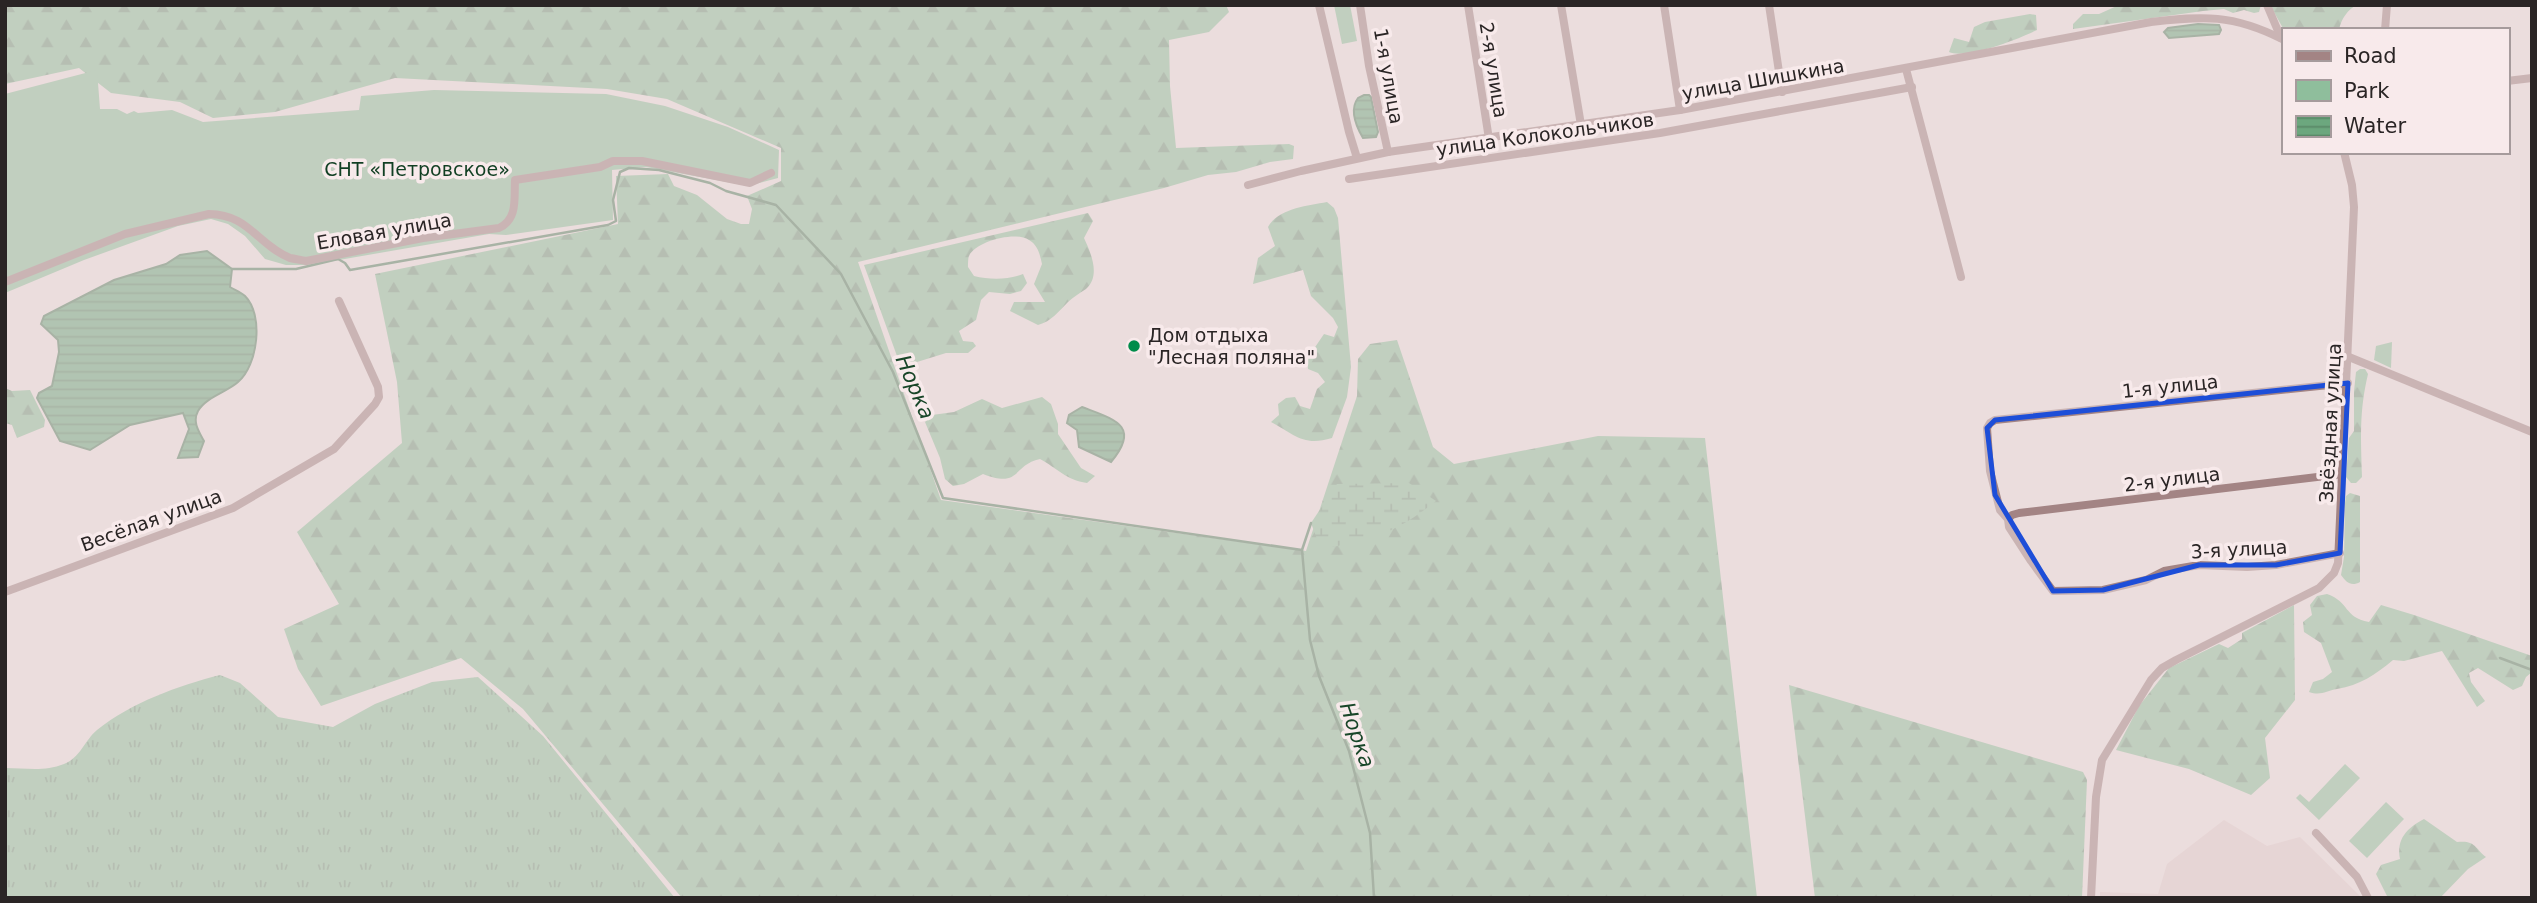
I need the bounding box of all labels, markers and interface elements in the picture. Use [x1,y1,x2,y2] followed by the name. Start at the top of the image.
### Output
[1476,21,1512,119] street label: 2-я улица
[1370,26,1408,126] street label: 1-я улица
[2282,28,2509,154] legend
[2344,44,2397,68] text: Road
[1680,54,1846,104] street label: улица Шишкина
[2344,79,2390,103] text: Park
[1435,108,1655,160] street label: улица Колокольчиков
[2344,114,2406,138] text: Water
[324,158,510,180] park label: СНТ «Петровское»
[315,208,453,254] street label: Еловая улица
[1148,324,1315,368] place label: Дом отдыха "Лесная поляна"
[1126,338,1142,354] marker: Дом отдыха "Лесная поляна"
[2315,342,2345,504] street label: Звёздная улица
[891,351,939,423] water label: Норка
[2121,370,2219,402] street label: 1-я улица
[2123,462,2221,496] street label: 2-я улица
[77,484,225,556] street label: Весёлая улица
[2190,535,2288,563] street label: 3-я улица
[1335,699,1379,771] water label: Норка

